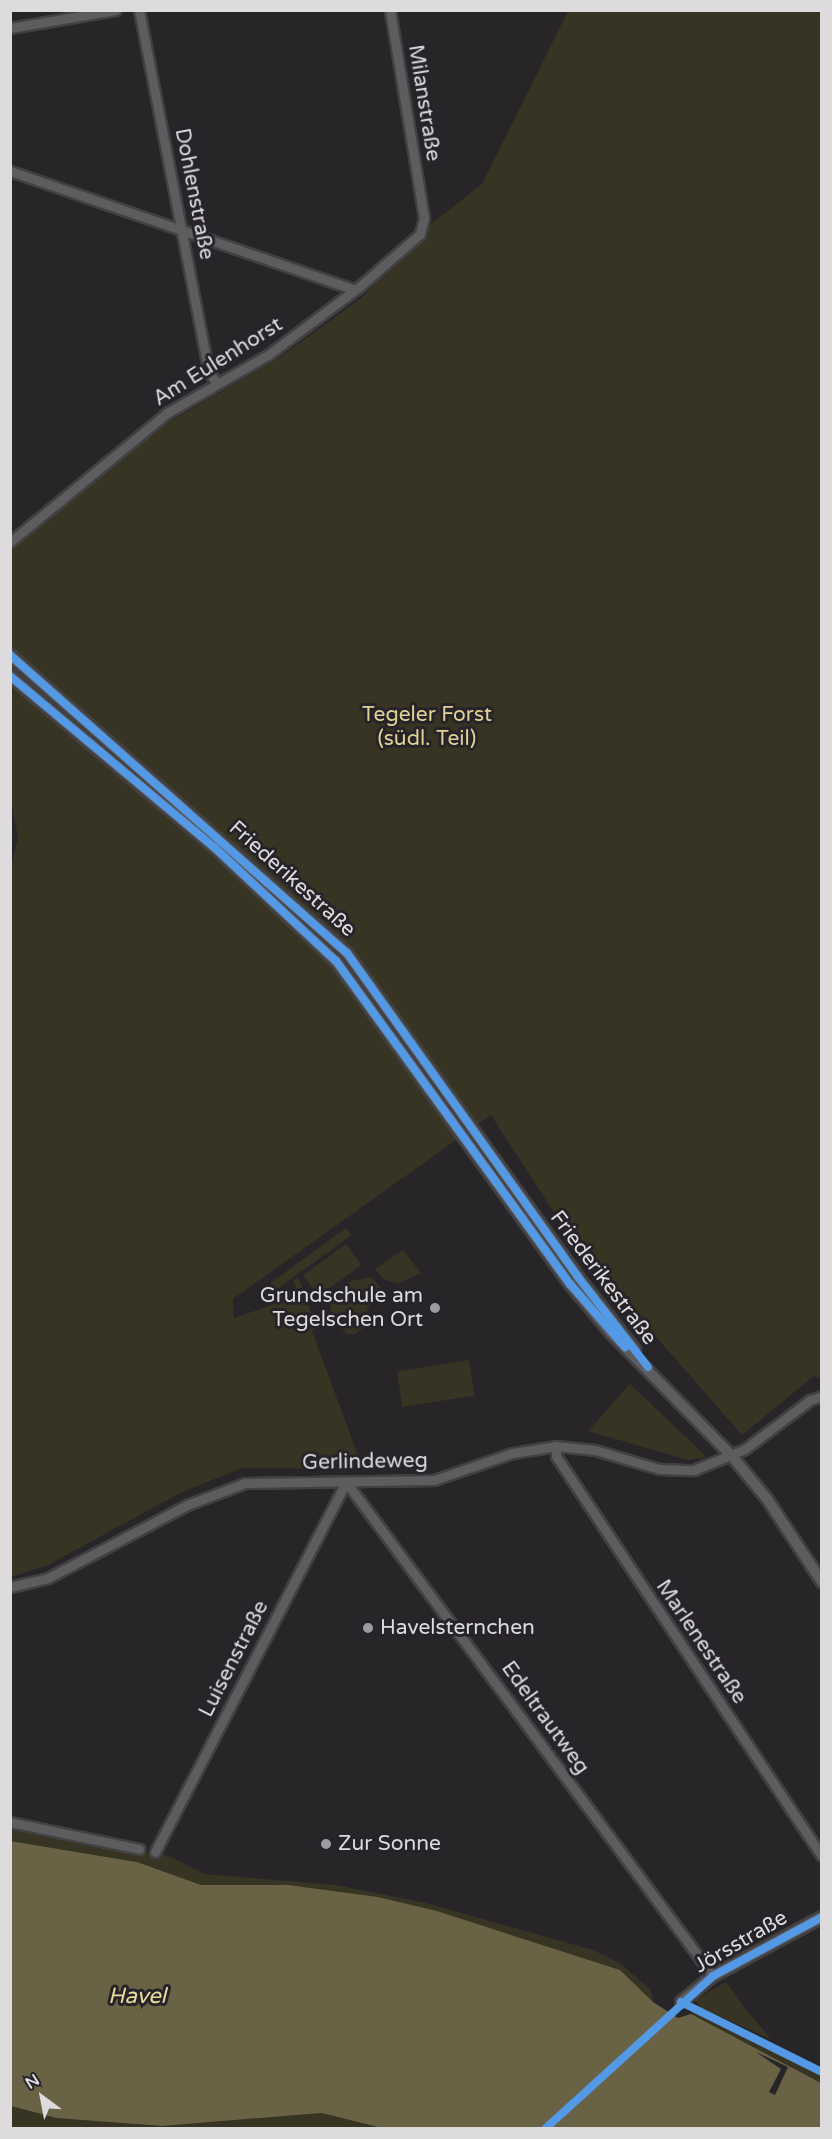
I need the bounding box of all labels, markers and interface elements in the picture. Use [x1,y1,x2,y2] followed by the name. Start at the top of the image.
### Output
[402,43,446,163] street label: Milanstraße
[169,126,219,262] street label: Dohlenstraße
[149,312,287,412] street label: Am Eulenhorst
[362,702,492,752] park label: Tegeler Forst (südl. Teil)
[224,816,360,942] street label: Friederikestraße
[544,1206,662,1350] street label: Friederikestraße
[260,1283,423,1333] place label: Grundschule am Tegelschen Ort
[428,1301,442,1315] marker: Grundschule am Tegelschen Ort
[302,1448,428,1476] street label: Gerlindeweg
[650,1575,752,1709] street label: Marlenestraße
[194,1597,274,1721] street label: Luisenstraße
[380,1615,535,1641] place label: Havelsternchen
[361,1621,375,1635] marker: Havelsternchen
[496,1657,594,1779] street label: Edeltrautweg
[338,1831,441,1857] place label: Zur Sonne
[319,1837,333,1851] marker: Zur Sonne
[690,1905,792,1979] street label: Jörsstraße
[108,1984,166,2010] water label: Havel
[12,2067,72,2127] north arrow
[22,2070,43,2094] text: N

